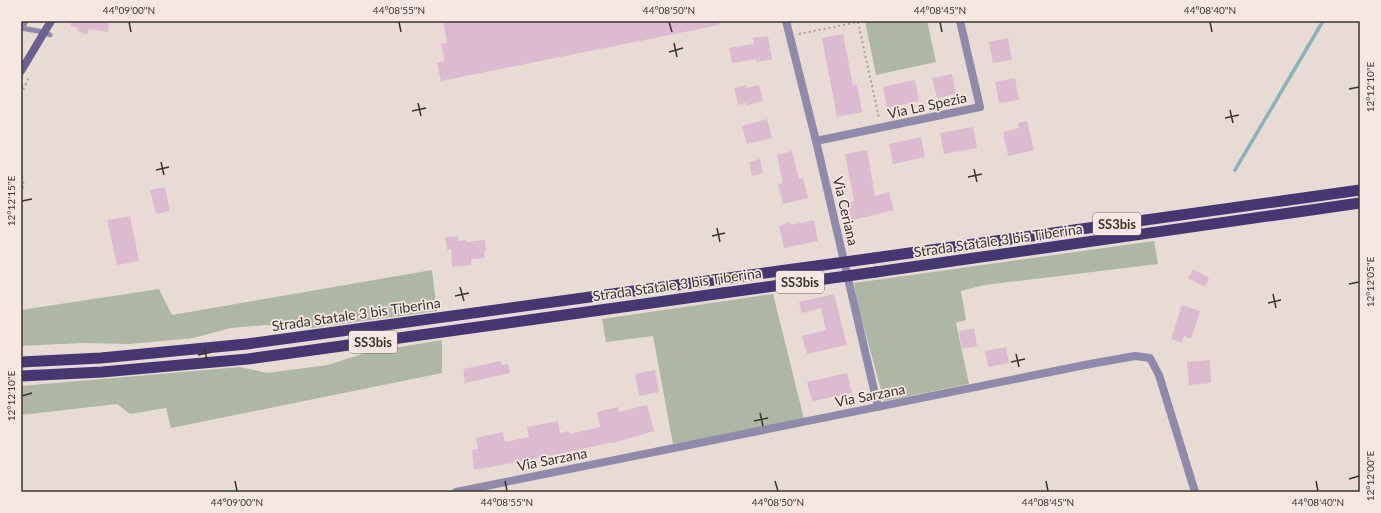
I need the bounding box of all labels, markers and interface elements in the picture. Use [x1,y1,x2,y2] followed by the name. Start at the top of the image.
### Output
[103,4,155,16] text: 44°09'00"N
[373,4,425,16] text: 44°08'55"N
[643,4,695,16] text: 44°08'50"N
[914,4,966,16] text: 44°08'45"N
[1184,4,1236,16] text: 44°08'40"N
[1364,62,1376,112] text: 12°12'10"E
[886,88,968,122] street label: Via La Spezia
[830,175,862,247] street label: Via Ceriana
[5,176,17,226] text: 12°12'15"E
[1093,213,1141,235] road number: SS3bis
[913,220,1084,260] street label: Strada Statale 3 bis Tiberina
[1364,257,1376,307] text: 12°12'05"E
[592,264,763,304] street label: Strada Statale 3 bis Tiberina
[776,271,824,293] road number: SS3bis
[271,294,442,334] street label: Strada Statale 3 bis Tiberina
[349,331,397,353] road number: SS3bis
[5,371,17,421] text: 12°12'10"E
[834,380,906,410] street label: Via Sarzana
[516,444,588,474] street label: Via Sarzana
[1364,451,1376,501] text: 12°12'00"E
[211,496,263,508] text: 44°09'00"N
[481,496,533,508] text: 44°08'55"N
[752,496,804,508] text: 44°08'50"N
[1022,496,1074,508] text: 44°08'45"N
[1292,496,1344,508] text: 44°08'40"N

